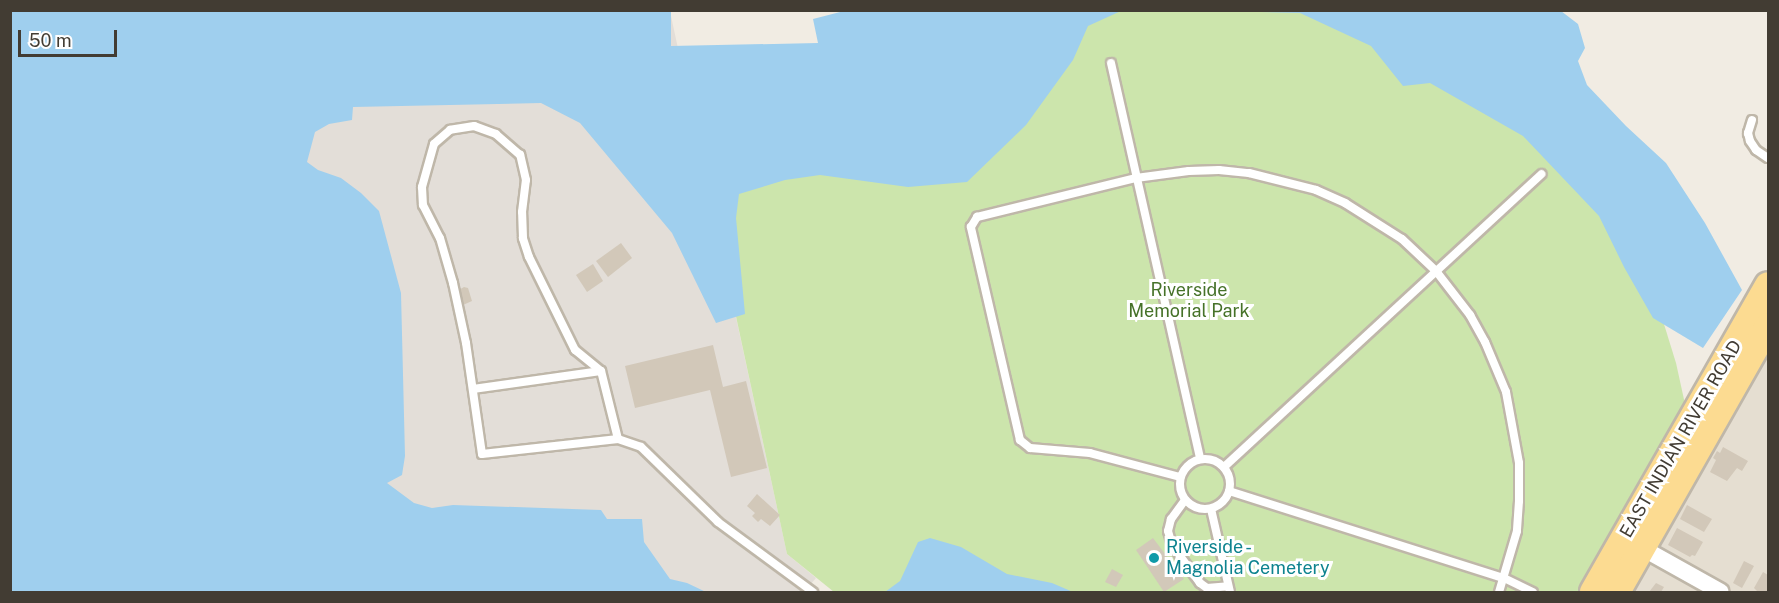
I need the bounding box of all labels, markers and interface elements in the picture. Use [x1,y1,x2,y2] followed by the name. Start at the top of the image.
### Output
[21,18,120,56] scale bar
[29,30,72,51] text: 50 m
[1128,280,1250,322] park label: Riverside Memorial Park
[1616,336,1746,542] street label: EAST INDIAN RIVER ROAD
[1166,537,1330,580] place label: Riverside - Magnolia Cemetery
[1147,551,1161,565] marker: Riverside - Magnolia Cemetery

